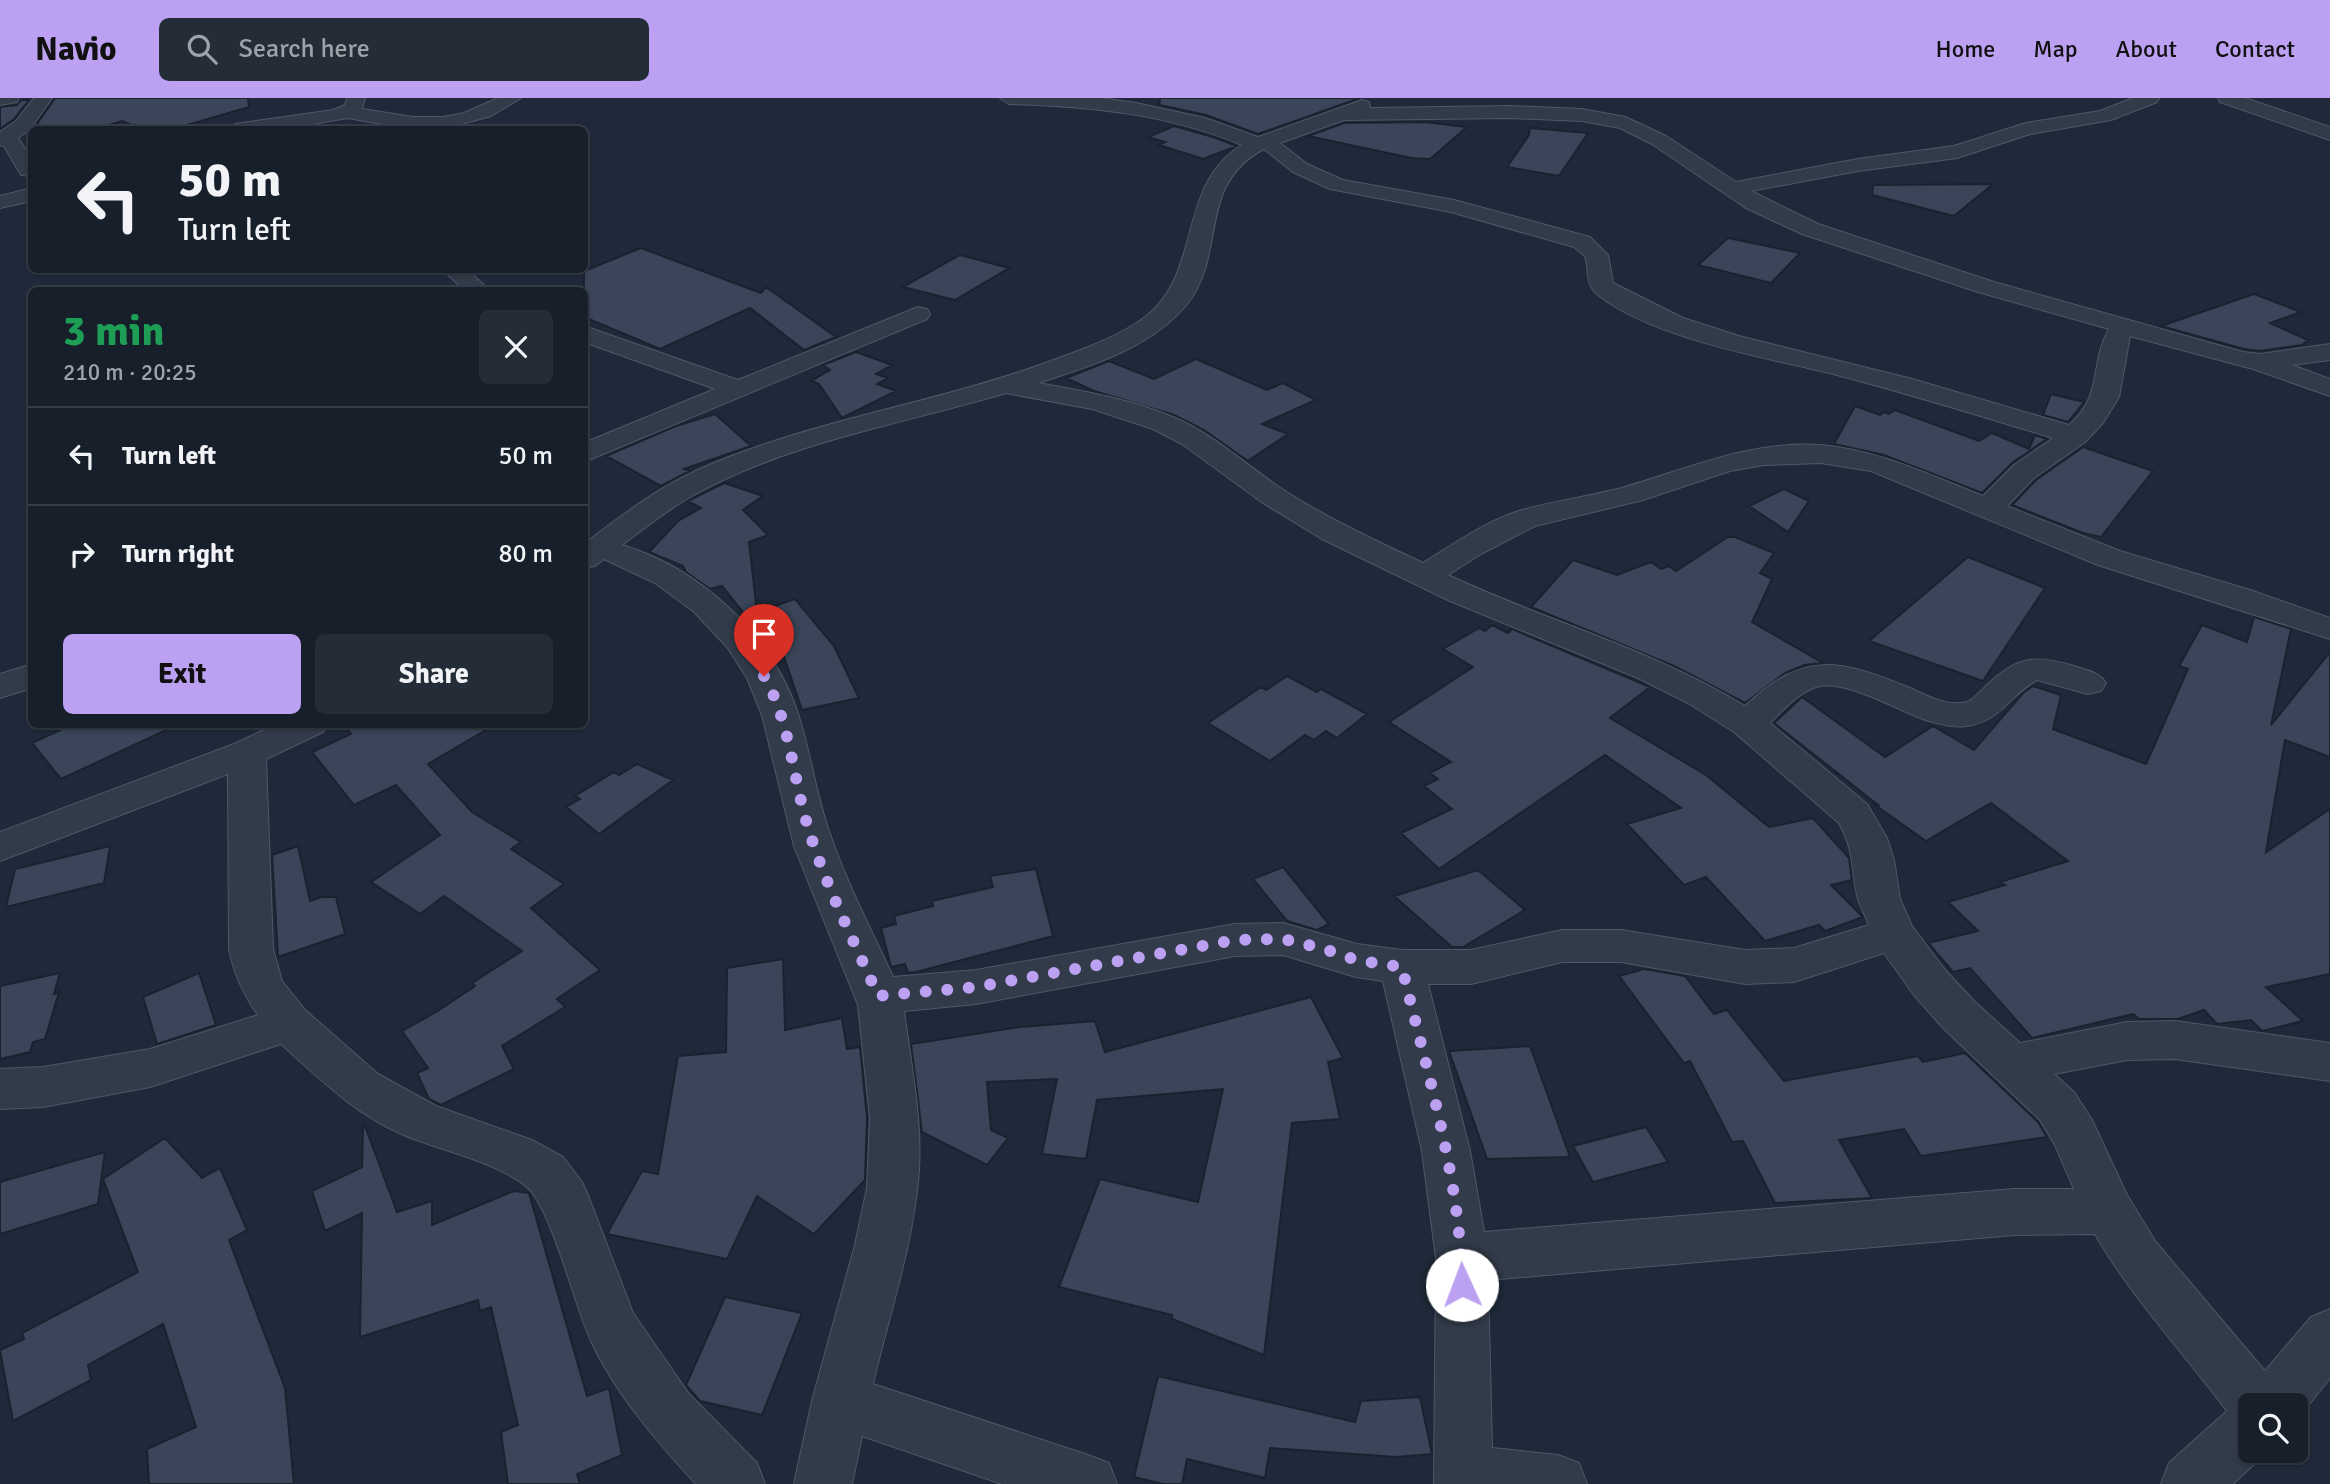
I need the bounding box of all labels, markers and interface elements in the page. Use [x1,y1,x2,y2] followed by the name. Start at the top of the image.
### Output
[159,18,649,81] search box
[35,29,117,70] text: Navio
[183,30,221,68] icon: search
[239,33,370,65] text: Search here
[1935,34,1995,64] text: Home
[2033,34,2078,64] text: Map
[2116,34,2177,64] text: About
[2215,34,2295,64] text: Contact
[178,150,281,210] text: 50 m
[63,154,154,245] icon: left
[178,210,291,249] text: Turn left
[63,306,164,357] text: 3 min
[479,310,553,384] button: close
[63,358,197,387] text: 210 m · 20:25
[63,437,101,475] icon: left
[122,440,216,472] text: Turn left
[498,440,553,472] text: 50 m
[63,535,101,573] icon: right
[122,538,234,570] text: Turn right
[498,538,553,570] text: 80 m
[734,604,794,676] pin
[745,615,783,653] icon: arrive
[63,634,301,714] button: Exit
[315,634,553,714] button: Share
[1425,1248,1499,1322] position arrow
[2238,1393,2308,1463] map controls
[2238,1393,2308,1463] button: search

